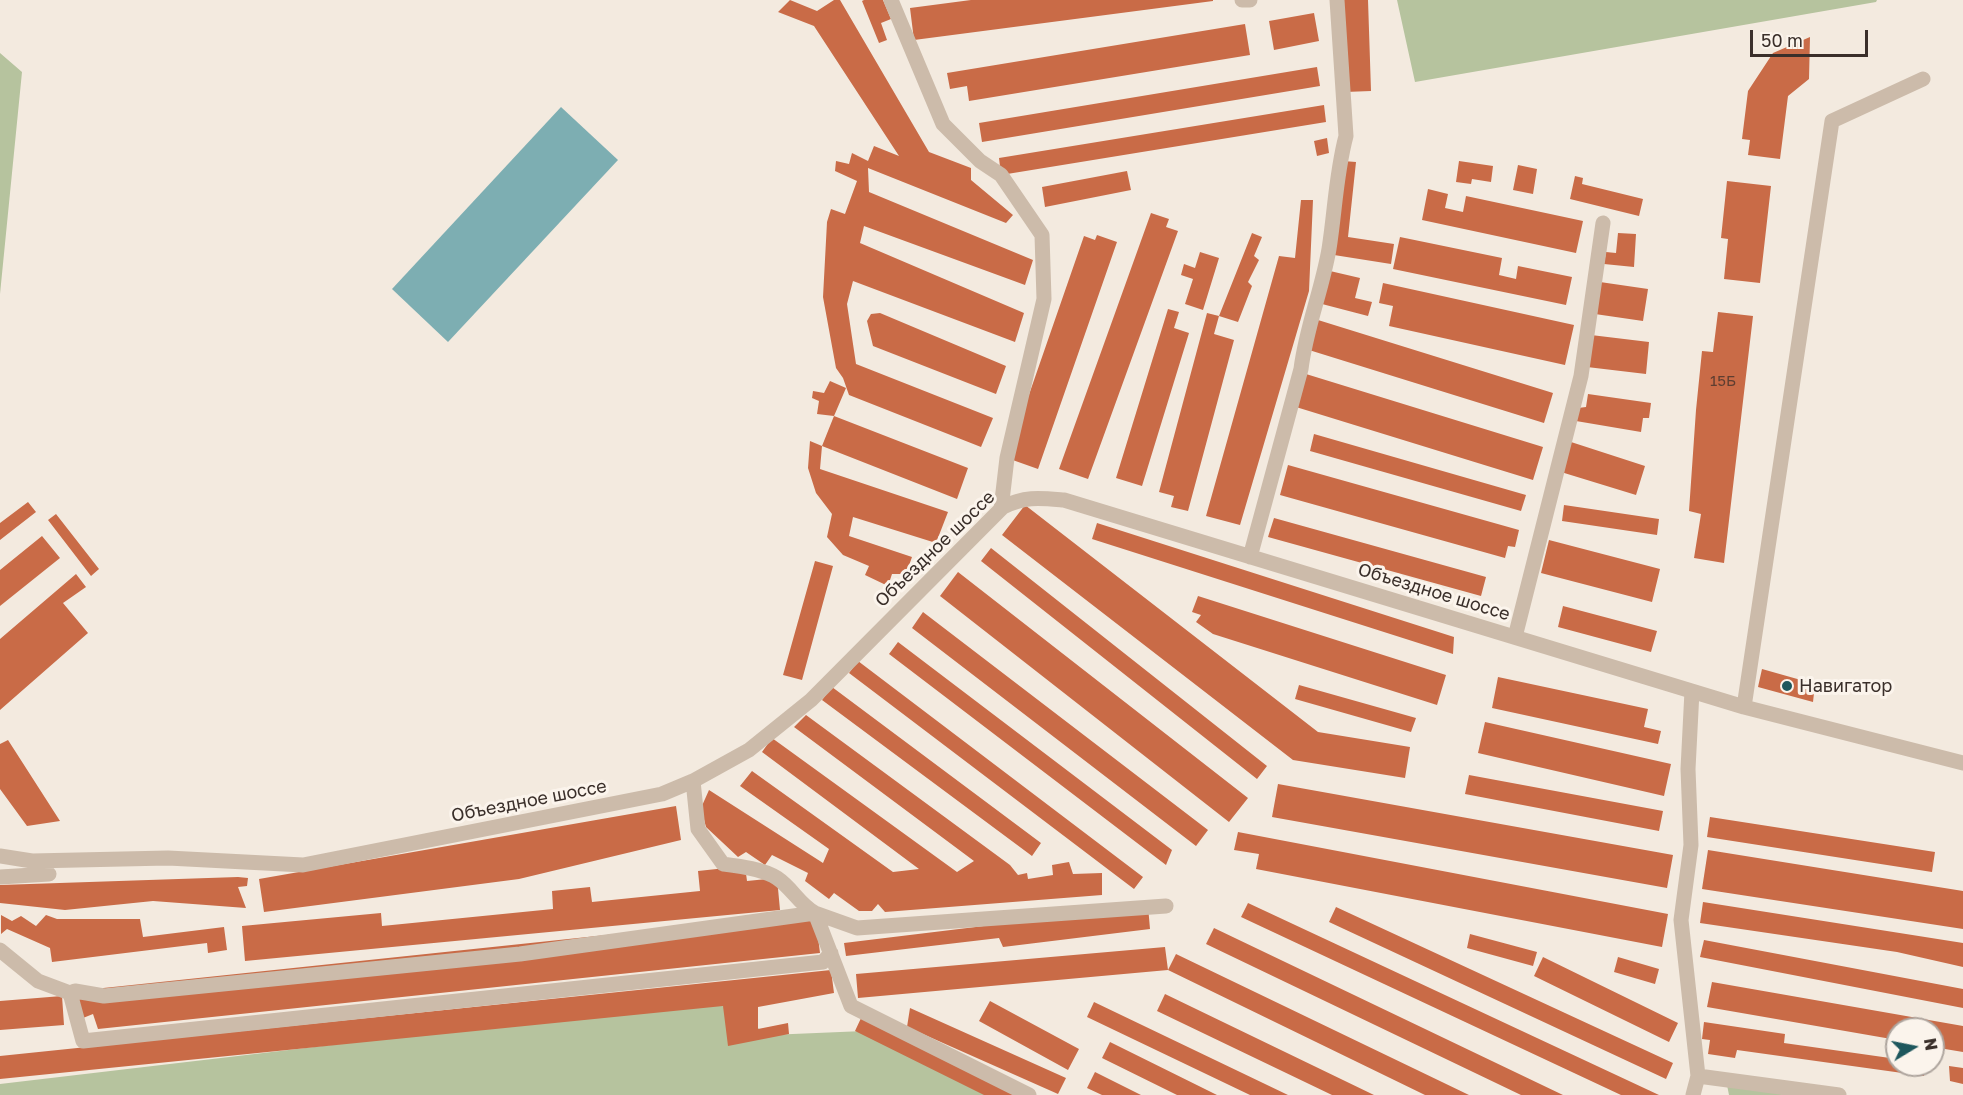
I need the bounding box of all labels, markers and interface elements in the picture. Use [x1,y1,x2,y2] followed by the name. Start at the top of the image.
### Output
[1753,18,1872,56] scale bar
[1761,29,1803,51] text: 50 m
[1710,372,1736,390] house number: 15Б
[871,486,999,612] street label: Объездное шоссе
[1355,559,1513,625] street label: Объездное шоссе
[1799,675,1892,697] place label: Навигатор
[1780,679,1794,693] marker: Навигатор
[449,775,609,827] street label: Объездное шоссе
[1885,1017,1945,1077] north arrow
[1920,1036,1942,1052] text: N

